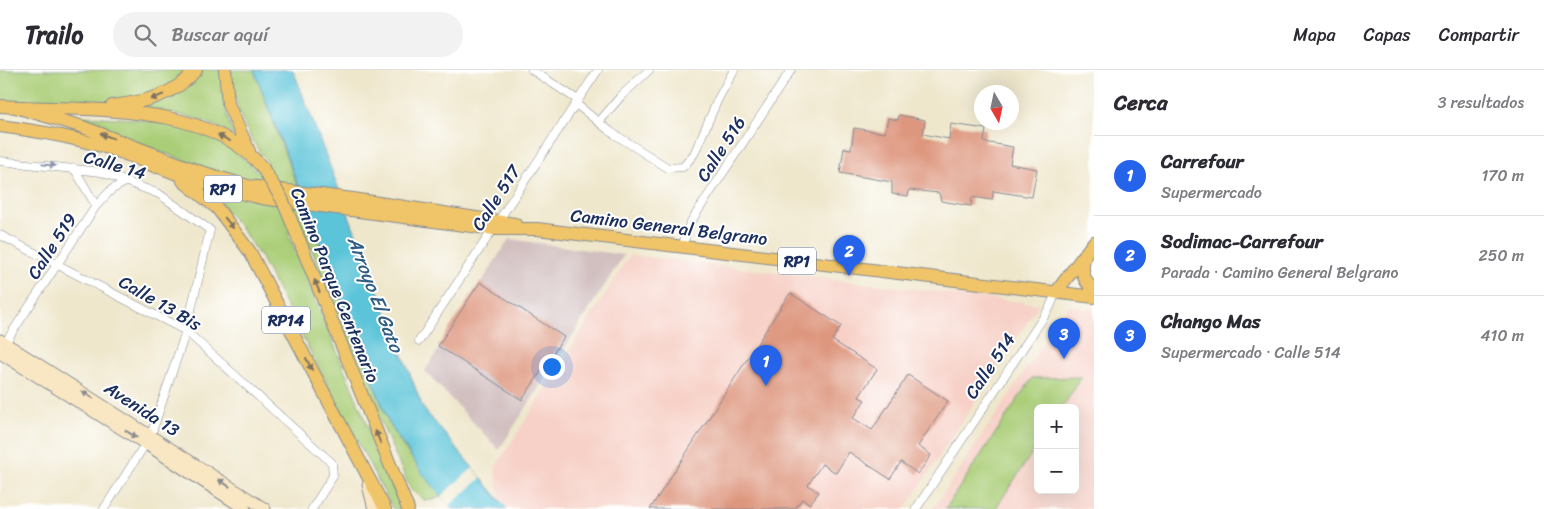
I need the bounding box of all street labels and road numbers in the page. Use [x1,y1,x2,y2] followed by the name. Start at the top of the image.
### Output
[688,110,754,188] street label: Calle 516
[80,141,150,189] street label: Calle 14
[463,157,530,238] street label: Calle 517
[204,176,242,202] road number: RP1
[281,182,389,388] street label: Camino Parque Centenario
[569,199,769,255] street label: Camino General Belgrano
[18,206,86,286] street label: Calle 519
[778,248,816,275] road number: RP1
[112,266,208,340] street label: Calle 13 Bis
[262,306,310,334] road number: RP14
[956,326,1024,406] street label: Calle 514
[97,372,186,446] street label: Avenida 13

